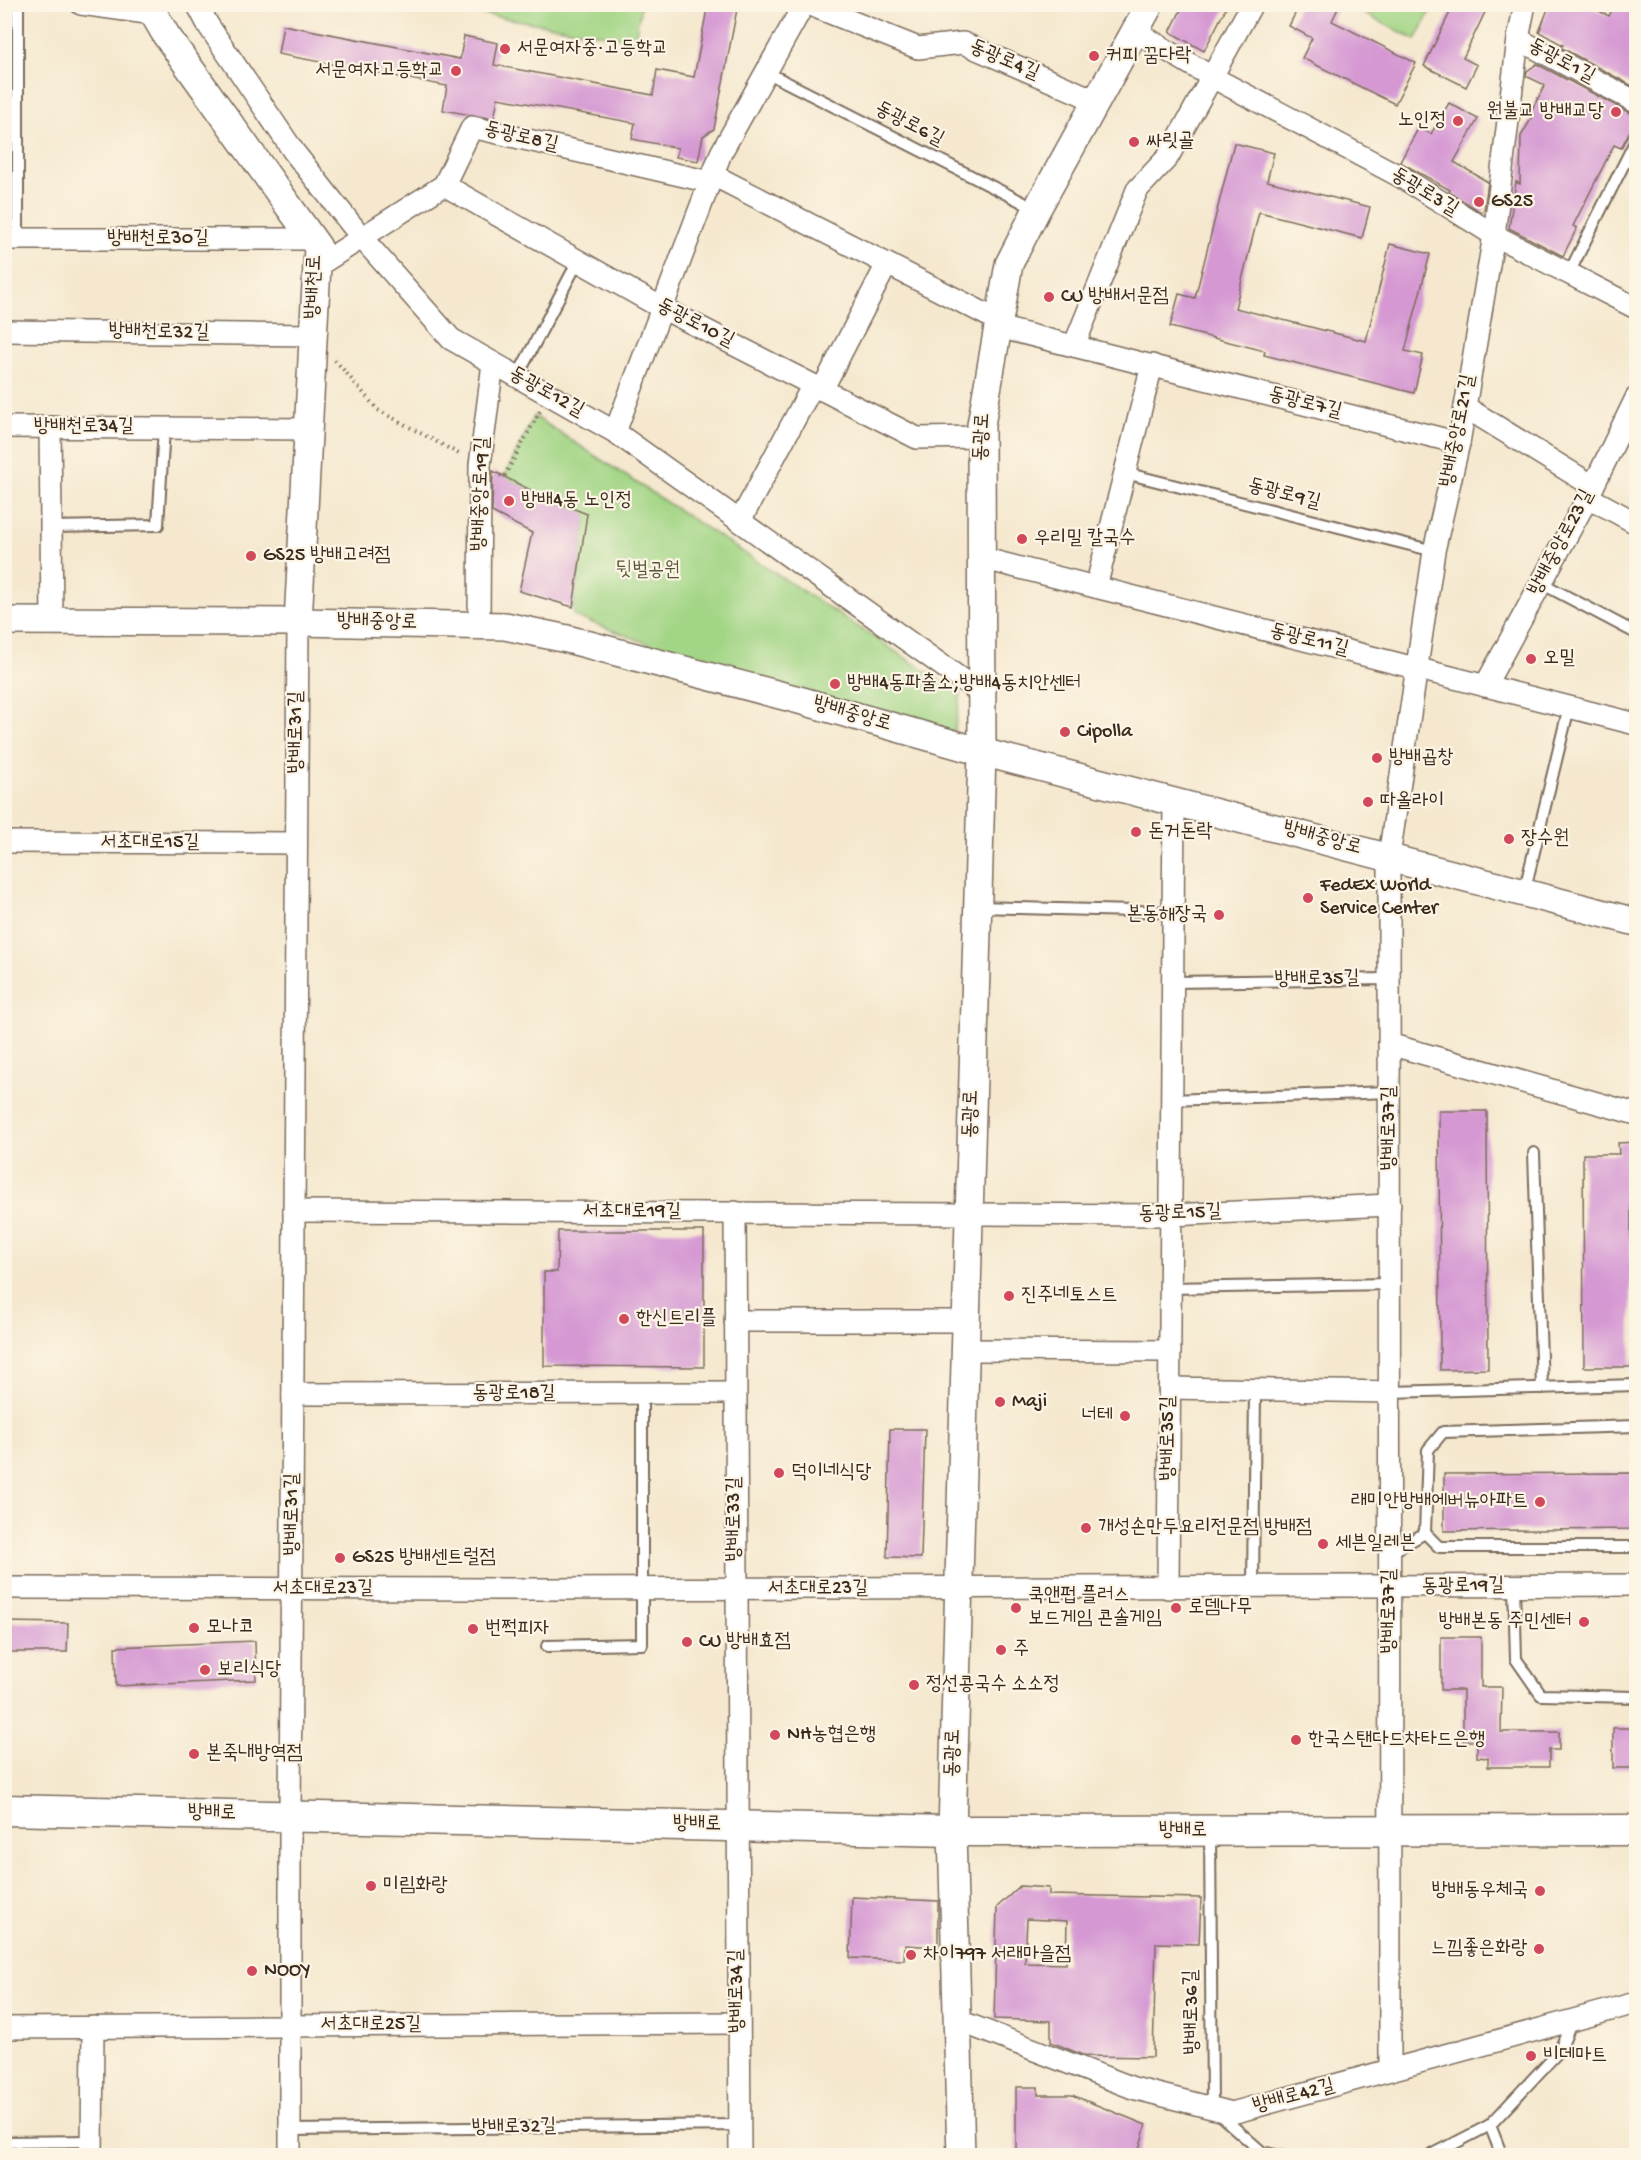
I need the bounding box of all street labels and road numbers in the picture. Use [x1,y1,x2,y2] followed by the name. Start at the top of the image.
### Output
[1524,35,1598,89] street label: 동광로1길
[966,36,1042,86] street label: 동광로4길
[871,98,947,152] street label: 동광로6길
[482,118,560,158] street label: 동광로8길
[1386,164,1462,222] street label: 동광로3길
[107,228,209,251] street label: 방배천로30길
[302,254,328,320] street label: 방배천로
[652,295,738,353] street label: 동광로10길
[108,321,210,345] street label: 방배천로32길
[504,363,588,423] street label: 동광로12길
[1437,373,1481,489] street label: 방배중앙로21길
[1266,384,1344,424] street label: 동광로7길
[970,412,996,462] street label: 동광로
[34,416,134,439] street label: 방배천로34길
[469,436,495,552] street label: 방배중앙로19길
[1245,475,1323,515] street label: 동광로9길
[1524,486,1600,600] street label: 방배중앙로23길
[337,611,417,635] street label: 방배중앙로
[1267,620,1351,662] street label: 동광로11길
[286,691,309,773] street label: 방배로31길
[810,693,894,737] street label: 방배중앙로
[1280,817,1364,861] street label: 방배중앙로
[100,832,200,855] street label: 서초대로15길
[1274,968,1360,992] street label: 방배로35길
[1379,1085,1402,1171] street label: 방배로37길
[960,1089,984,1139] street label: 동광로
[583,1201,681,1224] street label: 서초대로19길
[1138,1201,1222,1227] street label: 동광로15길
[472,1383,556,1406] street label: 동광로18길
[1158,1395,1181,1481] street label: 방배로35길
[282,1473,305,1555] street label: 방배로31길
[724,1476,747,1562] street label: 방배로33길
[1379,1568,1402,1654] street label: 방배로37길
[1422,1575,1504,1599] street label: 동광로19길
[273,1578,373,1601] street label: 서초대로23길
[768,1578,868,1601] street label: 서초대로23길
[942,1728,966,1778] street label: 동광로
[188,1802,236,1826] street label: 방배로
[673,1813,721,1837] street label: 방배로
[1159,1820,1207,1843] street label: 방배로
[726,1949,750,2033] street label: 방배로34길
[1181,1969,1205,2055] street label: 방배로36길
[321,2014,421,2037] street label: 서초대로25길
[1251,2075,1337,2119] street label: 방배로42길
[472,2116,556,2140] street label: 방배로32길

